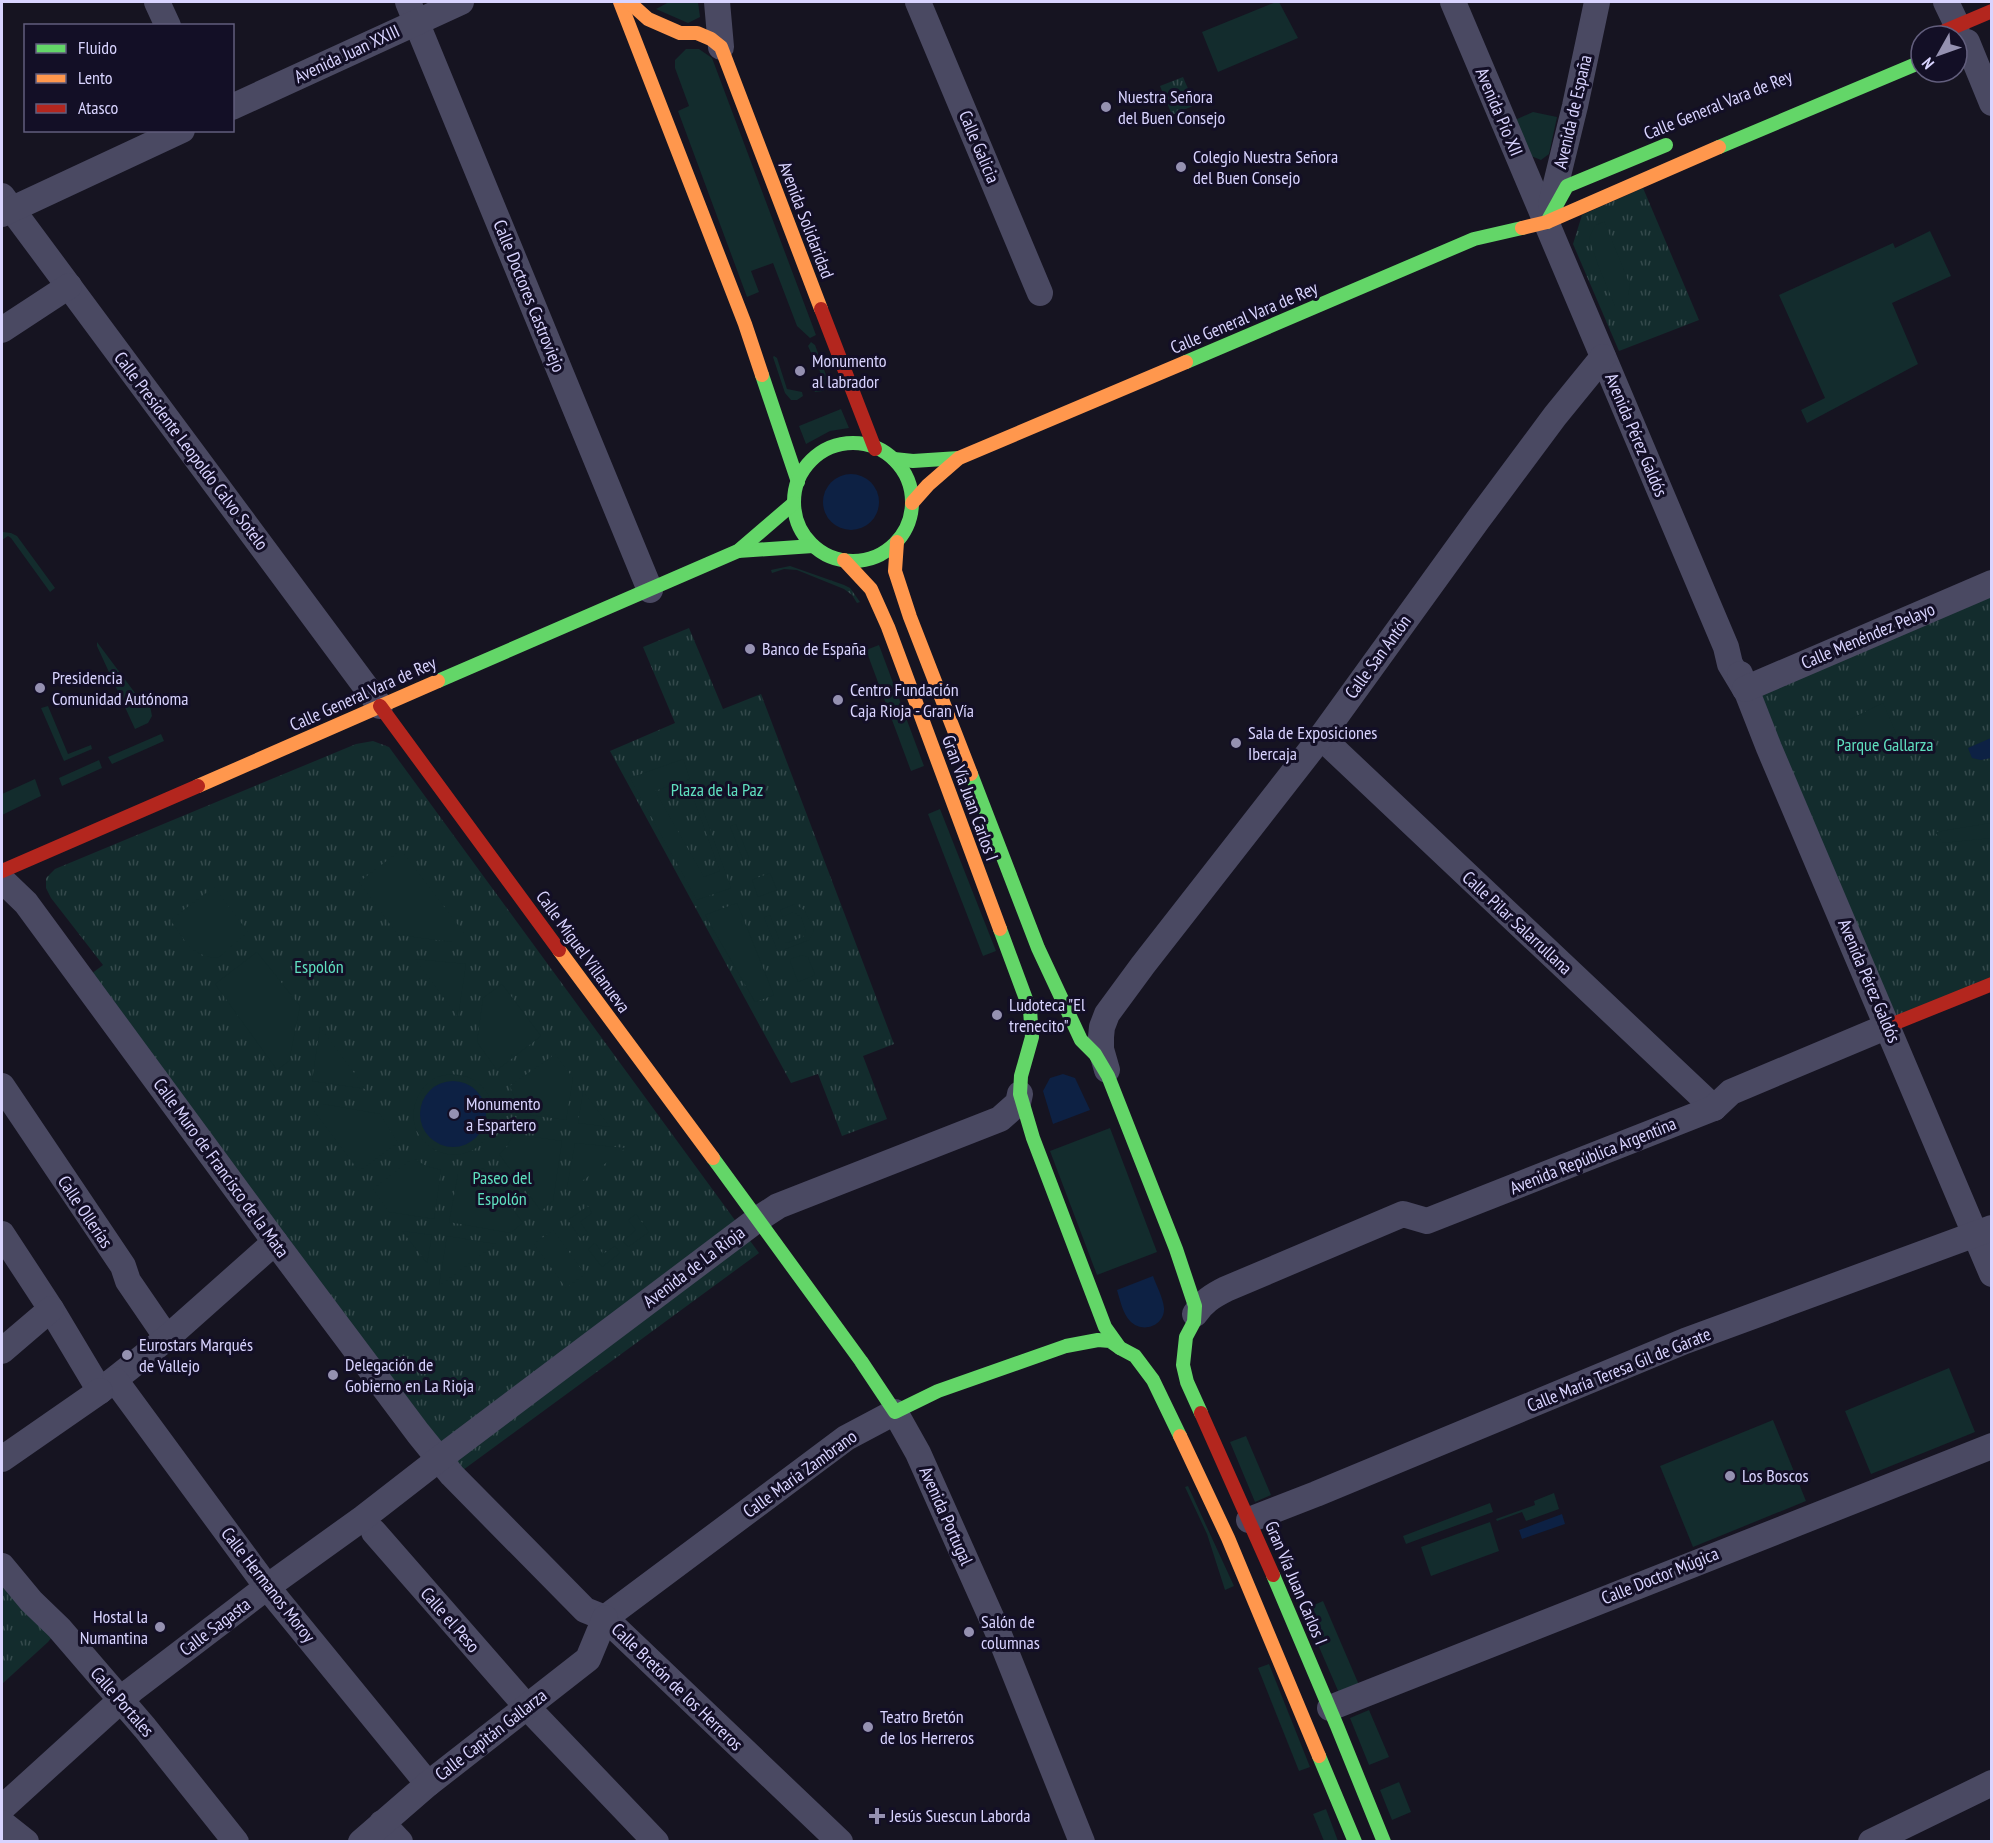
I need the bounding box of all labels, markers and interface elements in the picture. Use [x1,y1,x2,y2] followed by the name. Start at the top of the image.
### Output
[290,19,403,88] street label: Avenida Juan XXIII
[24,24,234,132] legend
[1909,24,1969,84] north arrow
[78,36,117,59] text: Fluido
[1548,53,1597,171] street label: Avenida de España
[1917,54,1938,73] text: N
[1471,64,1528,159] street label: Avenida Pío XII
[1640,64,1795,145] street label: Calle General Vara de Rey
[78,66,113,89] text: Lento
[1118,85,1225,129] place label: Nuestra Señora del Buen Consejo
[78,96,119,119] text: Atasco
[1099,100,1113,114] marker: Nuestra Señora del Buen Consejo
[954,107,1005,187] street label: Calle Galicia
[1193,145,1338,189] place label: Colegio Nuestra Señora del Buen Consejo
[774,158,839,281] street label: Avenida Solidaridad
[1174,160,1188,174] marker: Colegio Nuestra Señora del Buen Consejo
[488,216,571,375] street label: Calle Doctores Castroviejo
[1167,276,1321,359] street label: Calle General Vara de Rey
[109,347,274,555] street label: Calle Presidente Leopoldo Calvo Sotelo
[812,349,887,393] place label: Monumento al labrador
[793,364,807,378] marker: Monumento al labrador
[1600,370,1673,500] street label: Avenida Pérez Galdós
[1798,597,1938,674] street label: Calle Menéndez Pelayo
[1340,610,1416,703] street label: Calle San Antón
[762,637,866,660] place label: Banco de España
[743,642,757,656] marker: Banco de España
[286,651,440,736] street label: Calle General Vara de Rey
[52,666,188,710] place label: Presidencia Comunidad Autónoma
[850,678,974,722] place label: Centro Fundación Caja Rioja - Gran Vía
[33,681,47,695] marker: Presidencia Comunidad Autónoma
[831,693,845,707] marker: Centro Fundación Caja Rioja - Gran Vía
[1248,721,1377,765] place label: Sala de Exposiciones Ibercaja
[937,732,1004,864] street label: Gran Vía Juan Carlos I
[1837,733,1933,756] park label: Parque Gallarza
[1229,736,1243,750] marker: Sala de Exposiciones Ibercaja
[671,778,763,801] park label: Plaza de la Paz
[1458,866,1577,979] street label: Calle Pilar Salarrullana
[531,886,636,1017] street label: Calle Miguel Villanueva
[1833,916,1906,1046] street label: Avenida Pérez Galdós
[294,955,344,978] park label: Espolón
[1009,993,1086,1037] place label: Ludoteca "El trenecito"
[990,1008,1004,1022] marker: Ludoteca "El trenecito"
[149,1073,294,1262] street label: Calle Muro de Francisco de la Mata
[466,1092,541,1136] place label: Monumento a Espartero
[447,1107,461,1121] marker: Monumento a Espartero
[1506,1112,1679,1199] street label: Avenida República Argentina
[472,1166,532,1210] park label: Paseo del Espolón
[53,1171,118,1252] street label: Calle Ollerías
[638,1221,749,1312] street label: Avenida de La Rioja
[1524,1322,1714,1417] street label: Calle María Teresa Gil de Gárate
[139,1333,253,1377] place label: Eurostars Marqués de Vallejo
[120,1348,134,1362] marker: Eurostars Marqués de Vallejo
[345,1353,474,1397] place label: Delegación de Gobierno en La Rioja
[326,1368,340,1382] marker: Delegación de Gobierno en La Rioja
[738,1424,861,1523] street label: Calle María Zambrano
[914,1463,979,1569] street label: Avenida Portugal
[1742,1464,1809,1487] place label: Los Boscos
[1723,1469,1737,1483] marker: Los Boscos
[1260,1517,1333,1648] street label: Gran Vía Juan Carlos I
[216,1522,321,1647] street label: Calle Hermanos Moroy
[1598,1542,1722,1609] street label: Calle Doctor Múgica
[416,1582,485,1657] street label: Calle el Peso
[175,1592,255,1661] street label: Calle Sagasta
[80,1605,148,1649] place label: Hostal la Numantina
[981,1610,1040,1654] place label: Salón de columnas
[607,1618,748,1755] street label: Calle Bretón de los Herreros
[153,1620,167,1634] marker: Hostal la Numantina
[962,1625,976,1639] marker: Salón de columnas
[86,1662,159,1741] street label: Calle Portales
[430,1684,551,1786] street label: Calle Capitán Gallarza
[880,1705,974,1749] place label: Teatro Bretón de los Herreros
[861,1720,875,1734] marker: Teatro Bretón de los Herreros
[889,1804,1030,1827] place label: Jesús Suescun Laborda
[868,1807,886,1825] marker: Jesús Suescun Laborda

